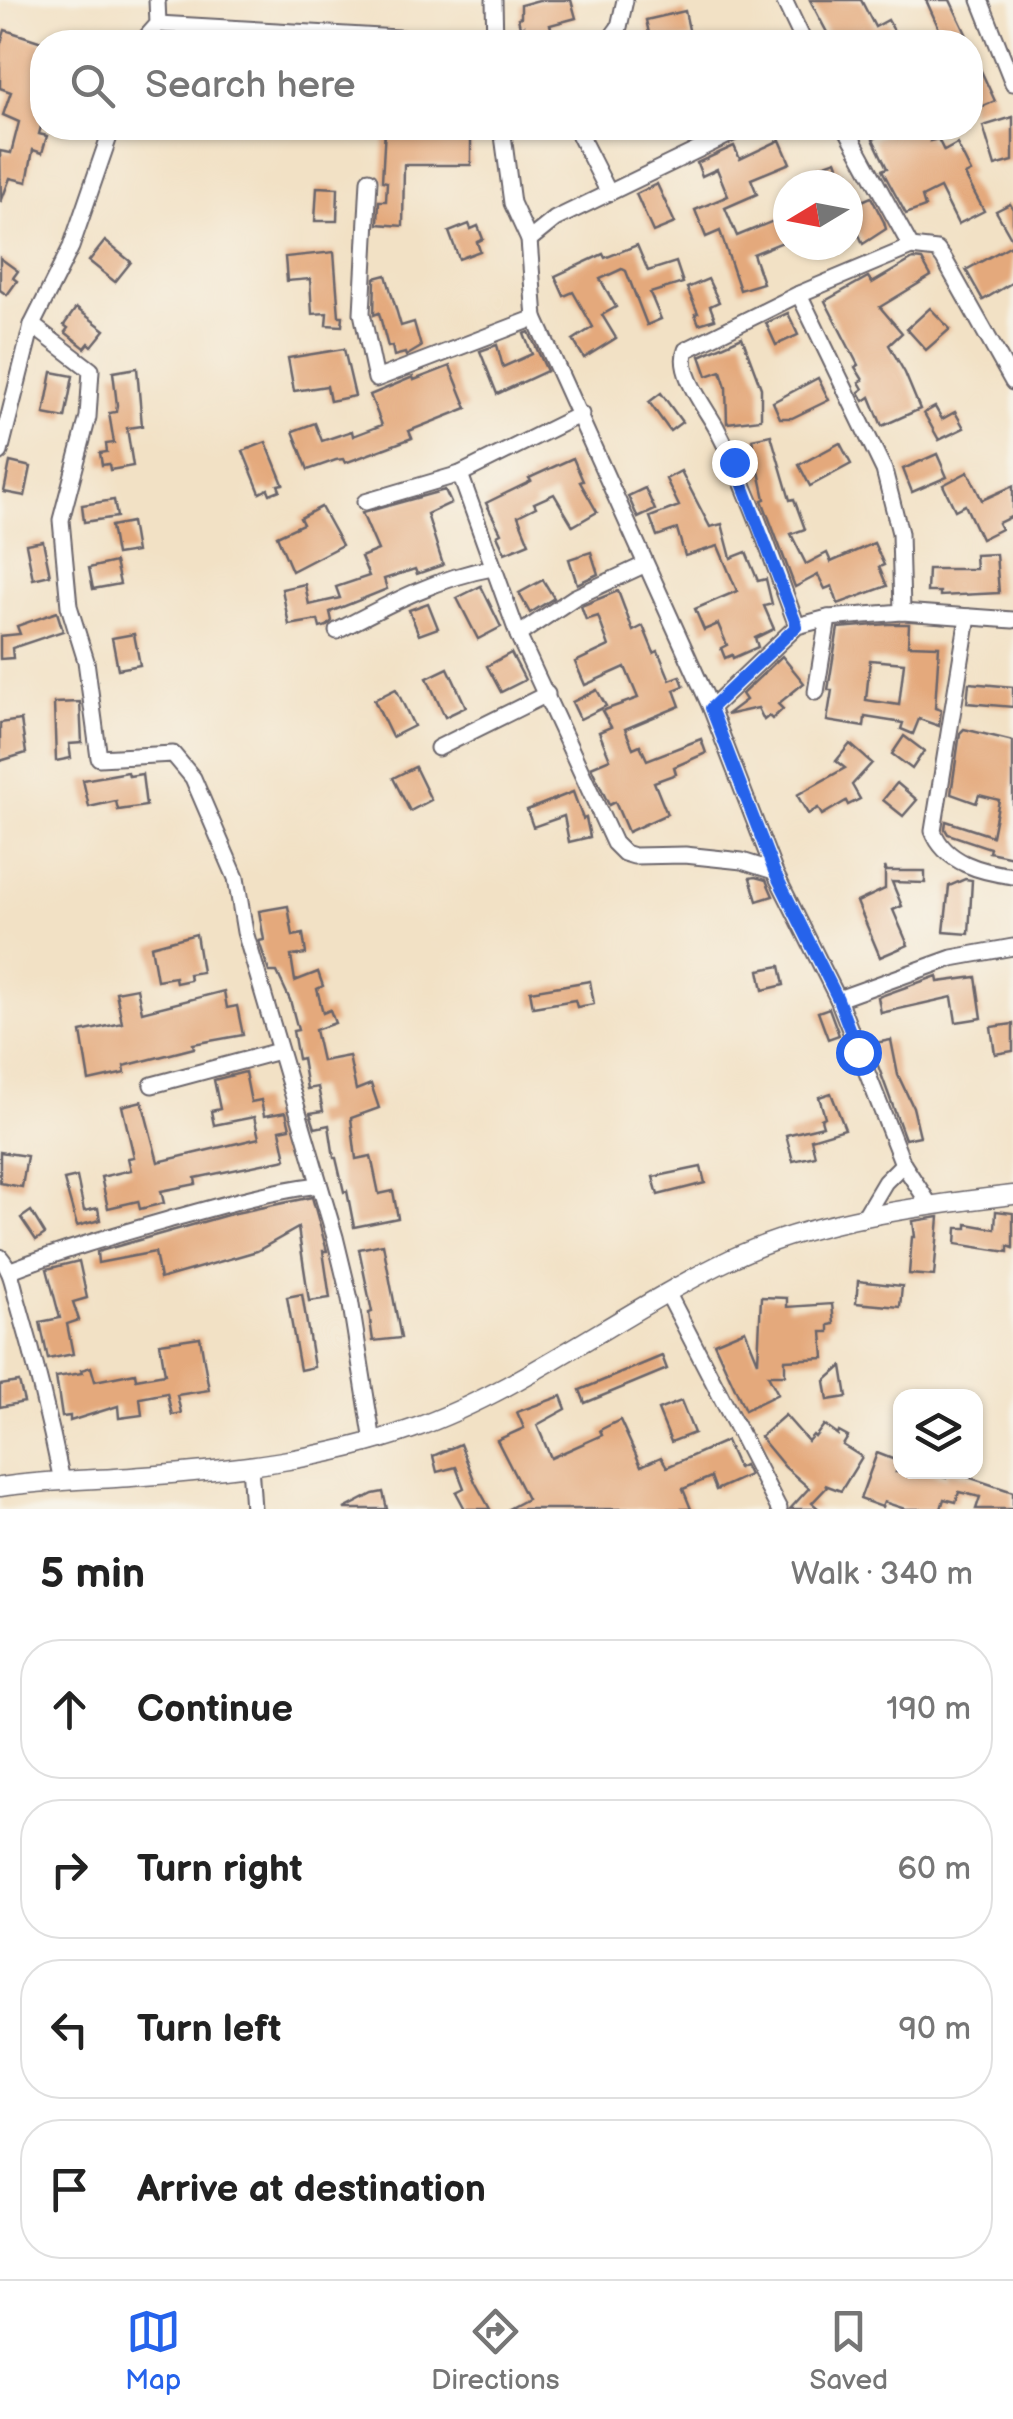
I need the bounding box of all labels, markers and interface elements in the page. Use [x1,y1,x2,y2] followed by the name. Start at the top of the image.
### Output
[30,30,983,140] search box
[65,58,120,113] icon: search
[145,63,356,108] text: Search here
[773,170,863,260] north arrow
[712,440,758,486] route end
[836,1030,882,1076] route start
[893,1389,983,1479] map controls
[893,1389,983,1479] button: layers
[40,1549,145,1600] text: 5 min
[791,1555,973,1594] text: Walk · 340 m
[42,1682,97,1737] icon: ahead
[137,1687,293,1732] text: Continue
[886,1690,971,1729] text: 190 m
[42,1842,97,1897] icon: right
[137,1847,302,1892] text: Turn right
[898,1850,971,1889] text: 60 m
[42,2002,97,2057] icon: left
[137,2007,281,2052] text: Turn left
[899,2010,971,2049] text: 90 m
[42,2162,97,2217] icon: arrive
[137,2167,486,2212] text: Arrive at destination
[125,2304,181,2397] tab: Map
[431,2304,560,2397] tab: Directions
[810,2304,888,2397] tab: Saved

